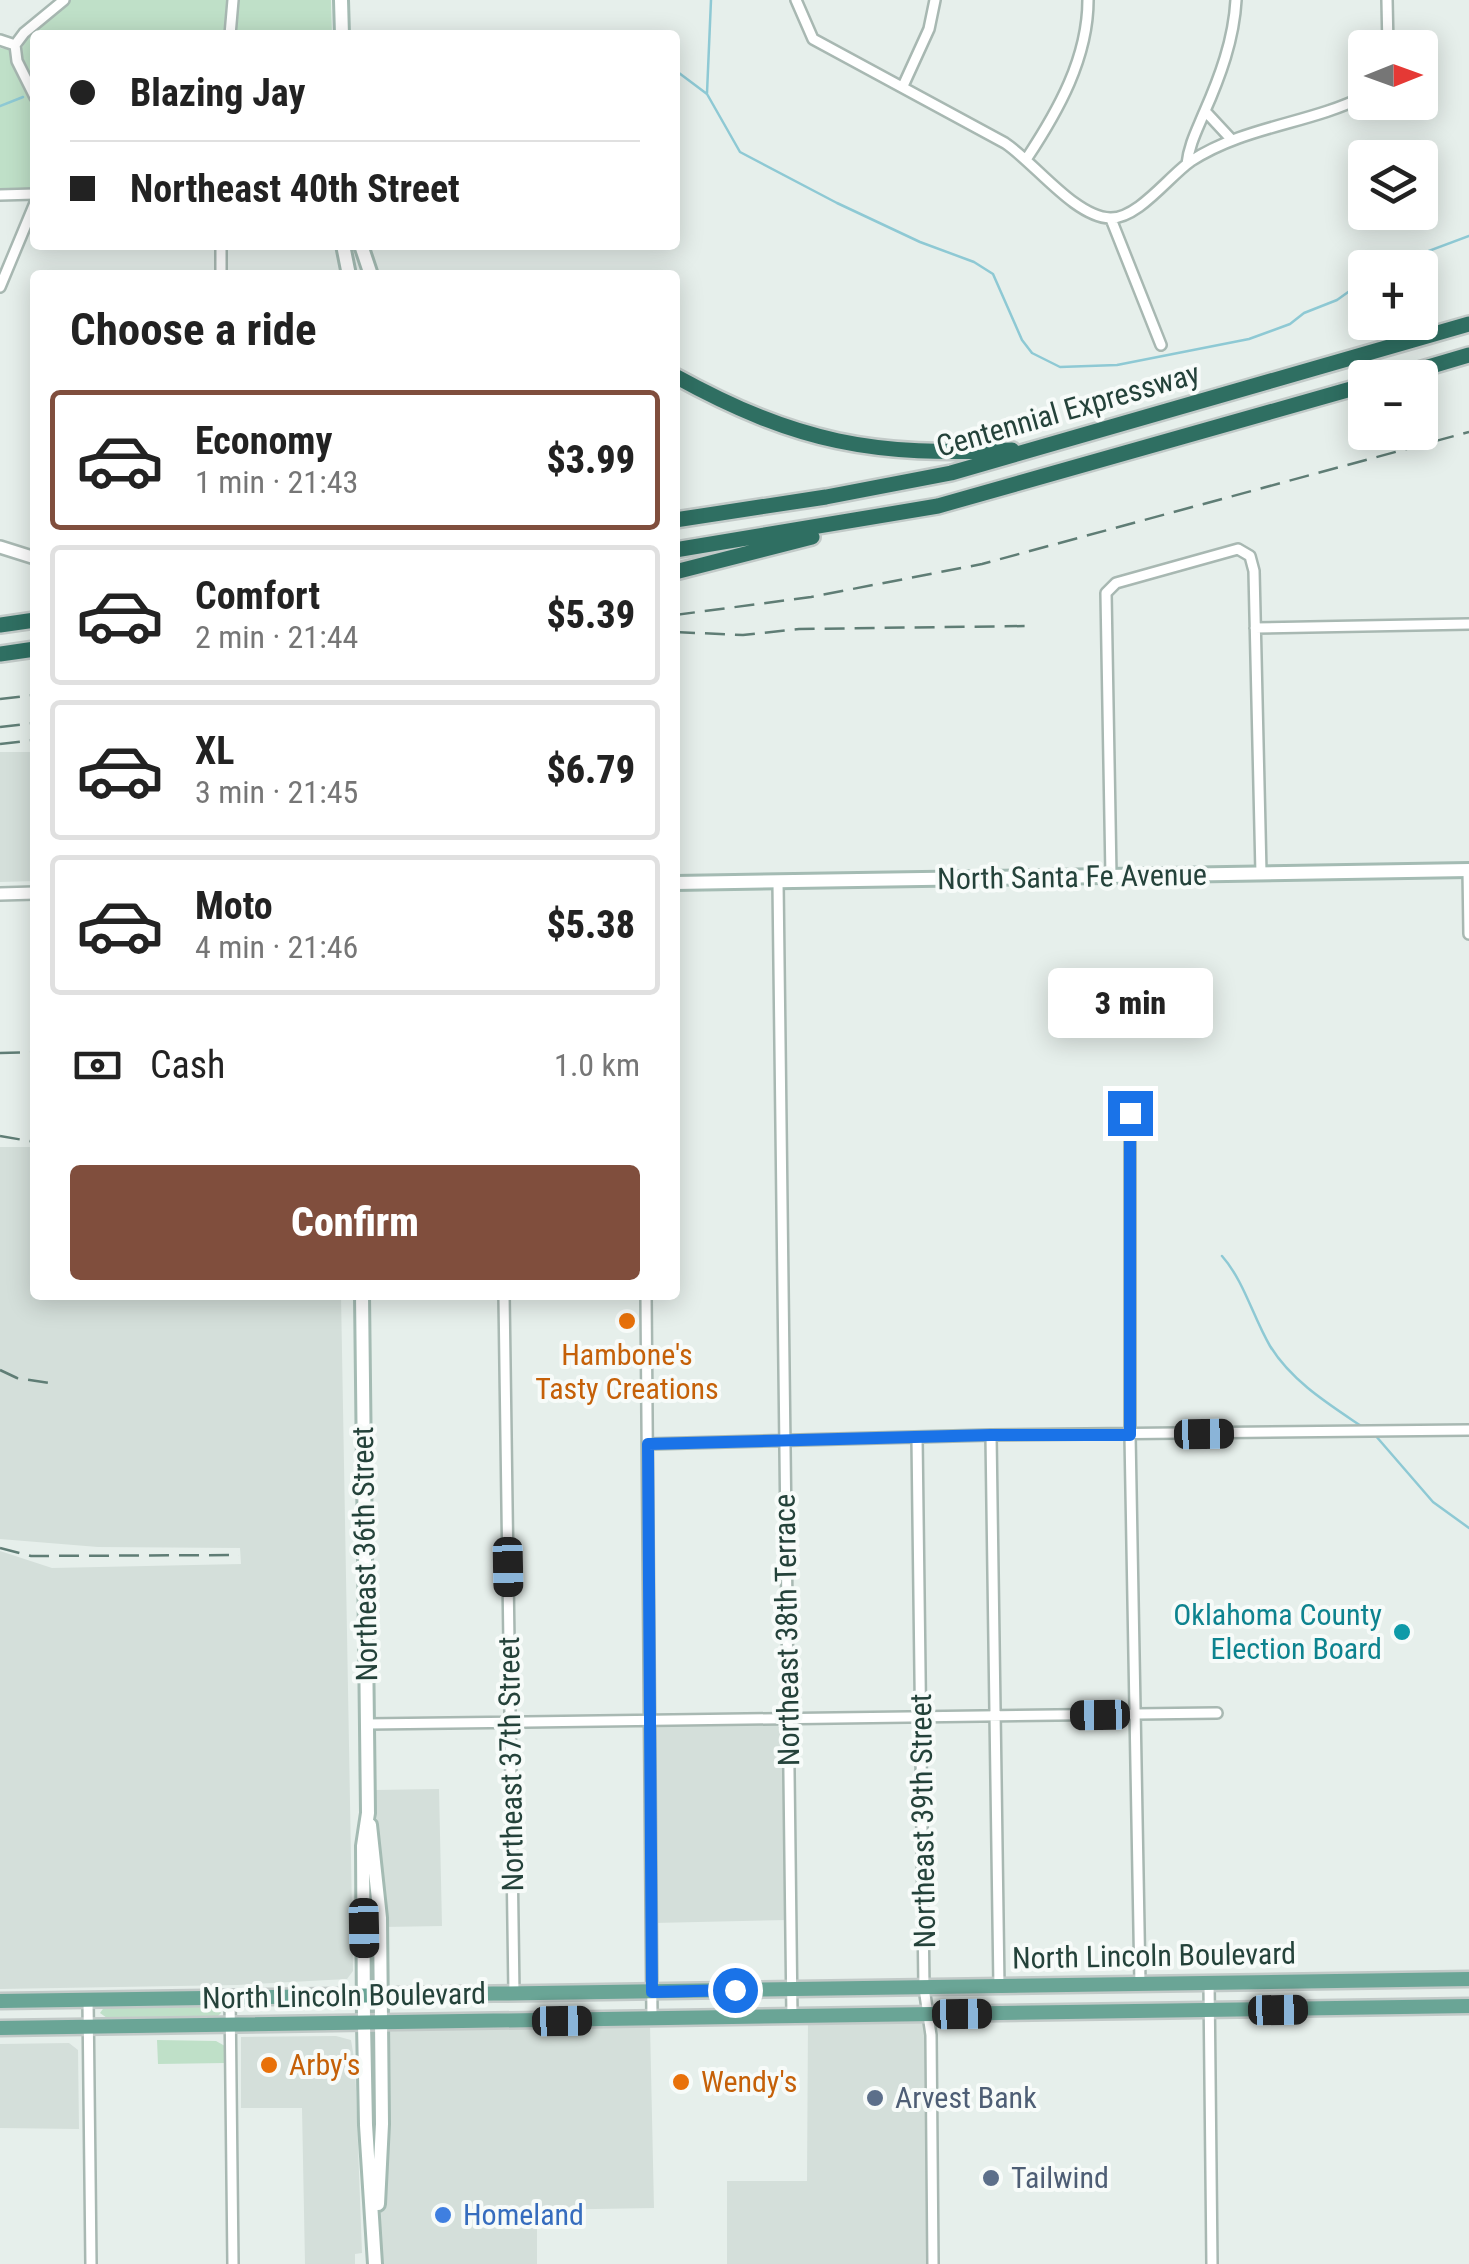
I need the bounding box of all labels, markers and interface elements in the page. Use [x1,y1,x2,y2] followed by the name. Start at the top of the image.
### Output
[1348,30,1438,120] north arrow
[1348,30,1438,450] map controls
[130,71,305,115] text: Blazing Jay
[1348,140,1438,230] button: layers
[130,167,460,211] text: Northeast 40th Street
[1348,250,1438,340] button: +
[70,303,317,356] text: Choose a ride
[932,355,1203,464] street label: Centennial Expressway
[1348,360,1438,450] button: −
[75,415,165,505] icon: car
[195,419,332,463] text: Economy
[546,438,635,482] text: $3.99
[195,463,358,501] text: 1 min · 21:43
[75,570,165,660] icon: car
[195,574,320,618] text: Comfort
[546,593,635,637] text: $5.39
[195,618,358,656] text: 2 min · 21:44
[75,725,165,815] icon: car
[195,729,234,773] text: XL
[546,748,635,792] text: $6.79
[195,773,358,811] text: 3 min · 21:45
[937,857,1207,896] street label: North Santa Fe Avenue
[75,880,165,970] icon: car
[195,884,273,928] text: Moto
[546,903,635,947] text: $5.38
[195,928,358,966] text: 4 min · 21:46
[1048,968,1212,1038] callout: 3 min
[1095,984,1166,1022] text: 3 min
[70,1038,125,1093] icon: cash
[150,1043,225,1087] text: Cash
[554,1046,640,1084] text: 1.0 km
[1108,1091,1153,1136] route end
[70,1165,640,1280] button: Confirm
[616,1310,638,1332] marker: Hambone's Tasty Creations
[535,1337,719,1406] place label: Hambone's Tasty Creations
[1174,1418,1234,1450] car
[345,1426,384,1682] street label: Northeast 36th Street
[767,1494,806,1766] street label: Northeast 38th Terrace
[492,1537,524,1597] car
[1173,1597,1382,1666] place label: Oklahoma County Election Board
[1391,1621,1413,1643] marker: Oklahoma County Election Board
[491,1636,530,1892] street label: Northeast 37th Street
[903,1693,942,1949] street label: Northeast 39th Street
[1070,1699,1130,1731] car
[348,1898,380,1958] car
[1012,1936,1296,1975] street label: North Lincoln Boulevard
[713,1968,758,2013] route start
[202,1976,486,2015] street label: North Lincoln Boulevard
[1248,1994,1308,2026] car
[932,1998,992,2030] car
[532,2005,592,2037] car
[289,2047,361,2082] place label: Arby's
[258,2054,280,2076] marker: Arby's
[701,2064,797,2099] place label: Wendy's
[670,2071,692,2093] marker: Wendy's
[895,2080,1037,2115] place label: Arvest Bank
[864,2087,886,2109] marker: Arvest Bank
[1011,2160,1109,2195] place label: Tailwind
[980,2167,1002,2189] marker: Tailwind
[463,2197,584,2232] place label: Homeland
[432,2204,454,2226] marker: Homeland

